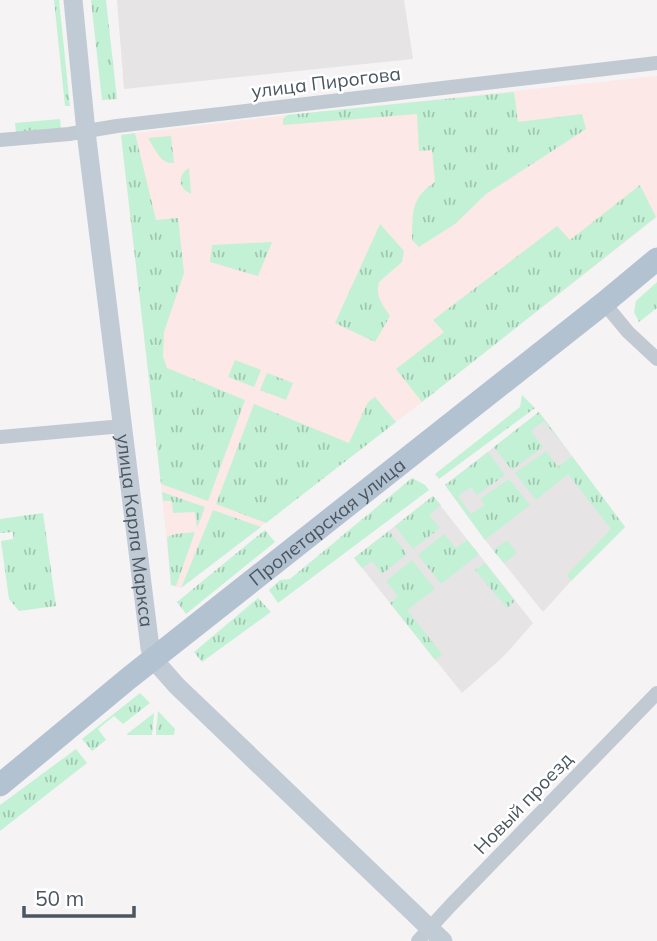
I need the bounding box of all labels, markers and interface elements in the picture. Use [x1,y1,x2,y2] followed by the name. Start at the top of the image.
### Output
[250,61,402,103] street label: улица Пирогова
[112,432,159,628] street label: улица Карла Маркса
[244,452,410,591] street label: Пролетарская улица
[468,747,578,859] street label: Новый проезд
[24,874,135,918] scale bar
[35,885,84,911] text: 50 m

